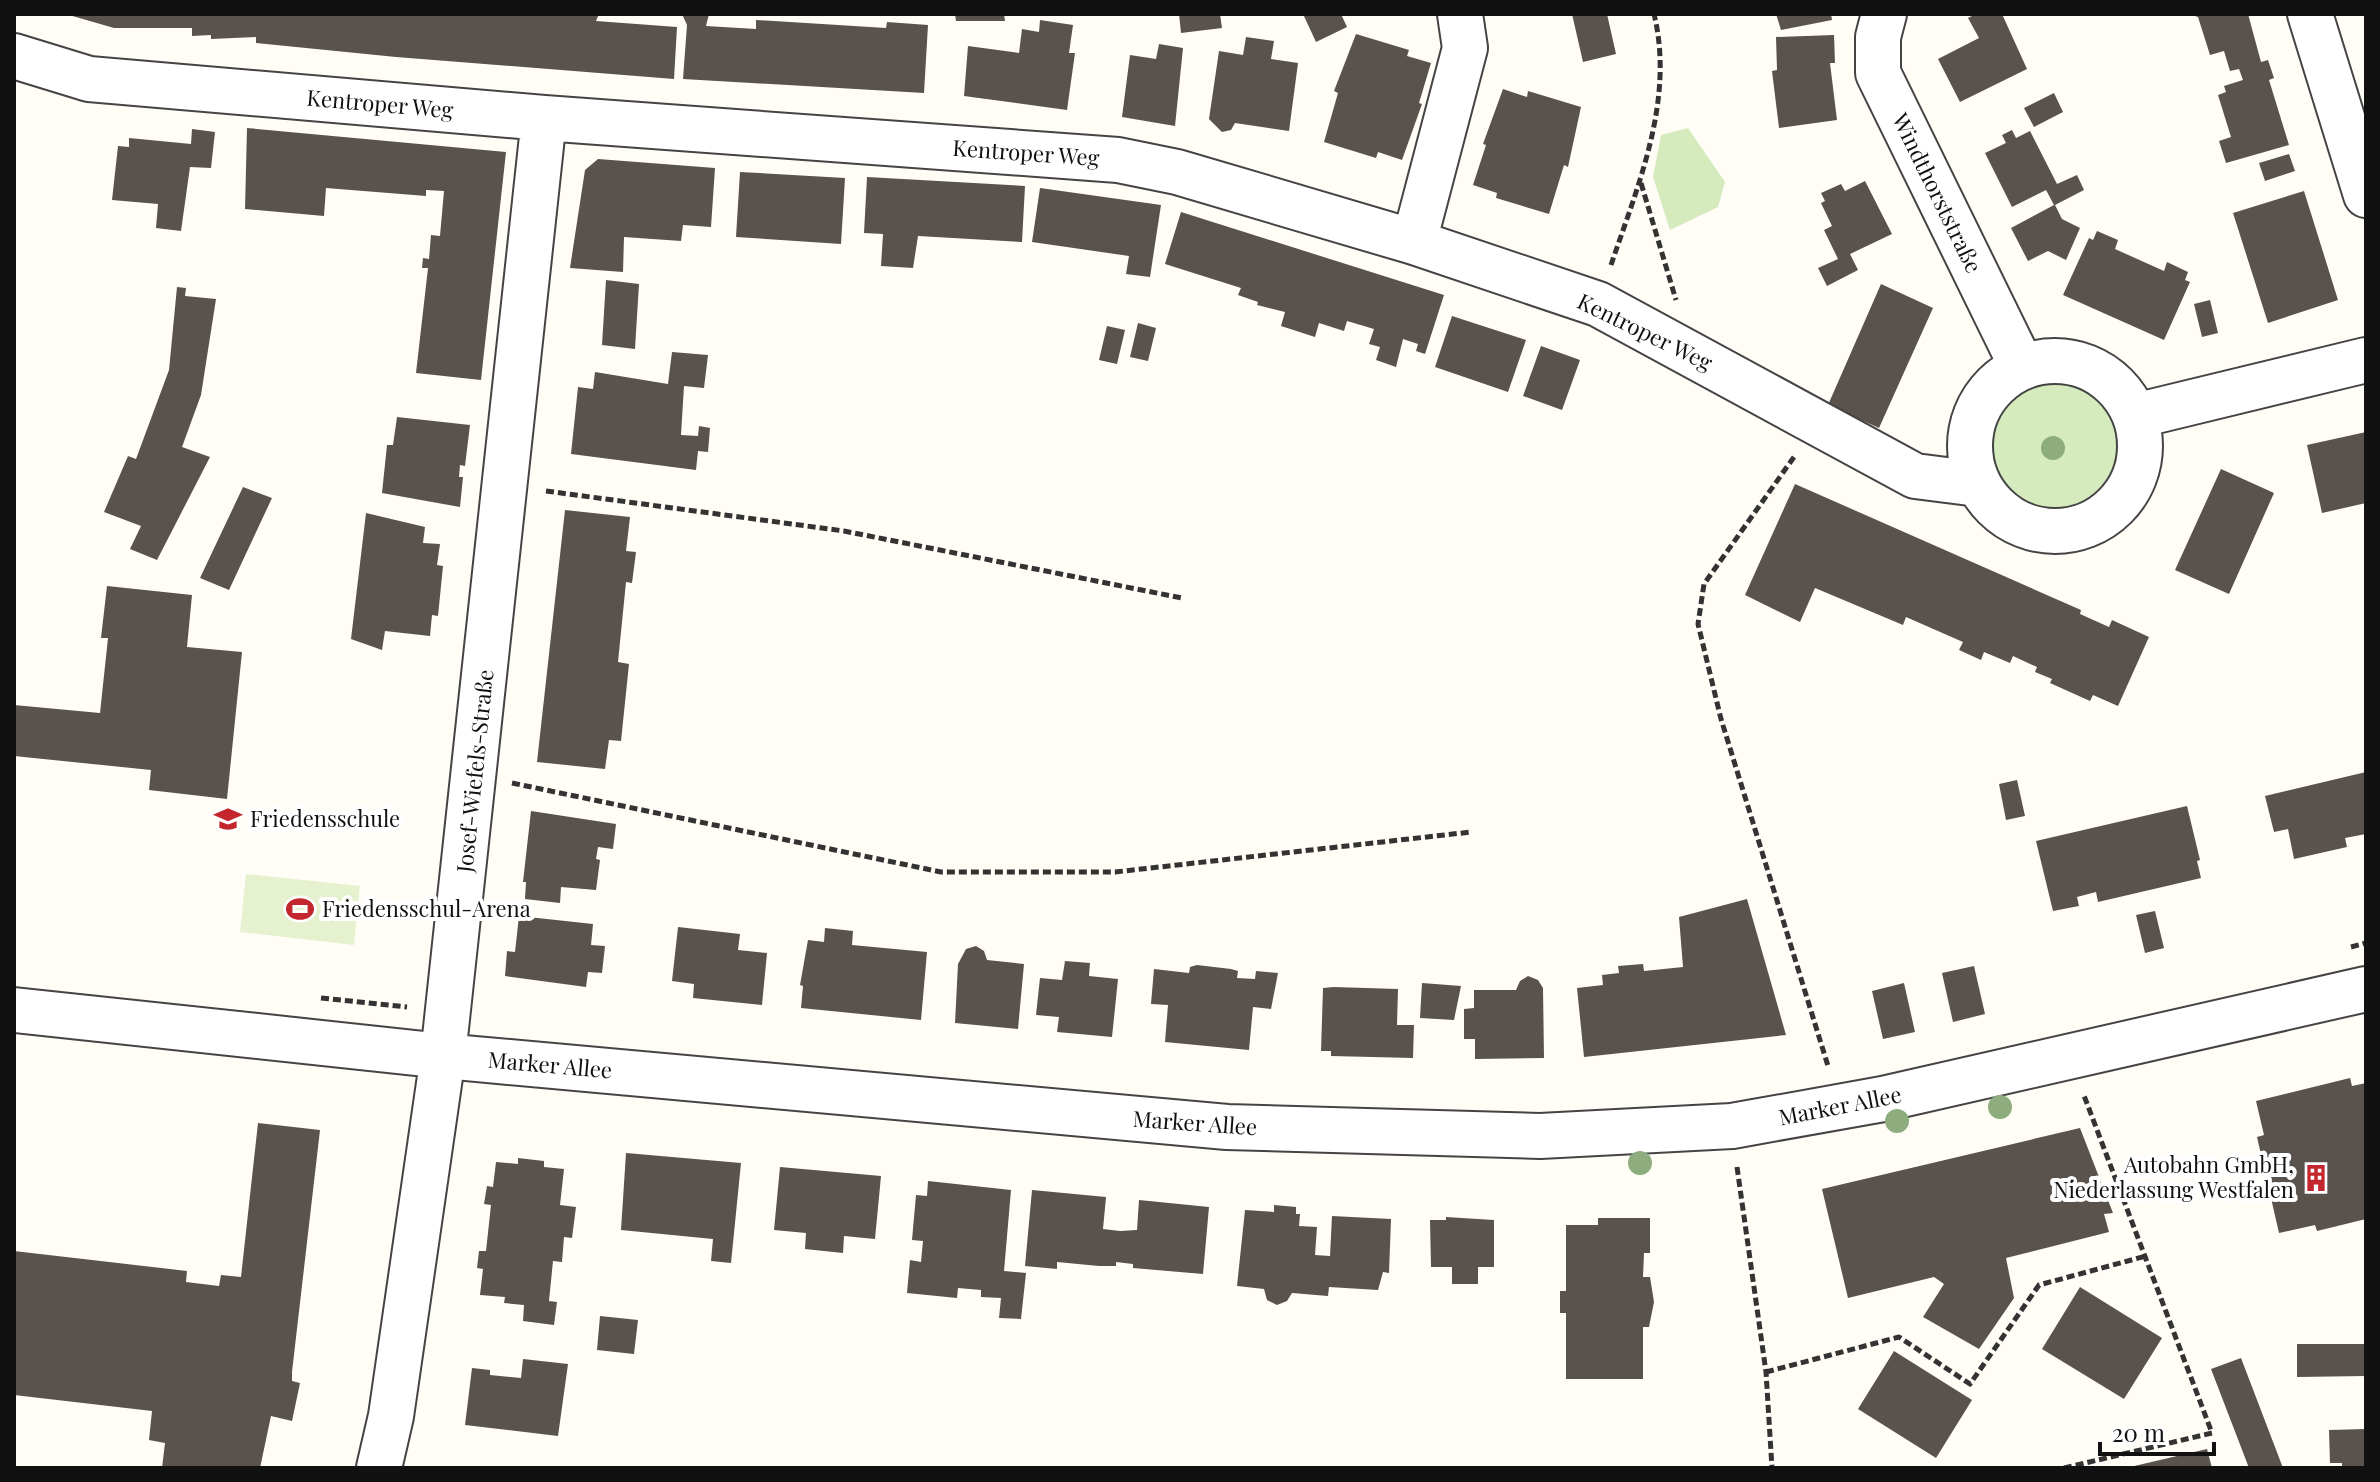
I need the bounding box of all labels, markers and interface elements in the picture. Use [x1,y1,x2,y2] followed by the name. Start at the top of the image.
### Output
[306,82,455,124] street label: Kentroper Weg
[1886,107,1990,277] street label: Windthorststraße
[952,132,1101,172] street label: Kentroper Weg
[1573,285,1718,377] street label: Kentroper Weg
[448,668,500,875] street label: Josef-Wiefels-Straße
[250,803,400,833] place label: Friedensschule
[213,804,243,834] school or university icon: Friedensschule
[322,893,531,923] place label: Friedensschul-Arena
[285,894,315,924] sports icon: Friedensschul-Arena
[487,1044,613,1084] street label: Marker Allee
[1776,1078,1904,1132] street label: Marker Allee
[1132,1103,1258,1141] street label: Marker Allee
[2053,1149,2294,1204] place label: Autobahn GmbH, Niederlassung Westfalen
[2301,1163,2331,1193] building icon: Autobahn GmbH, Niederlassung Westfalen
[2100,1406,2214,1456] scale bar
[2112,1416,2165,1448] text: 20 m

